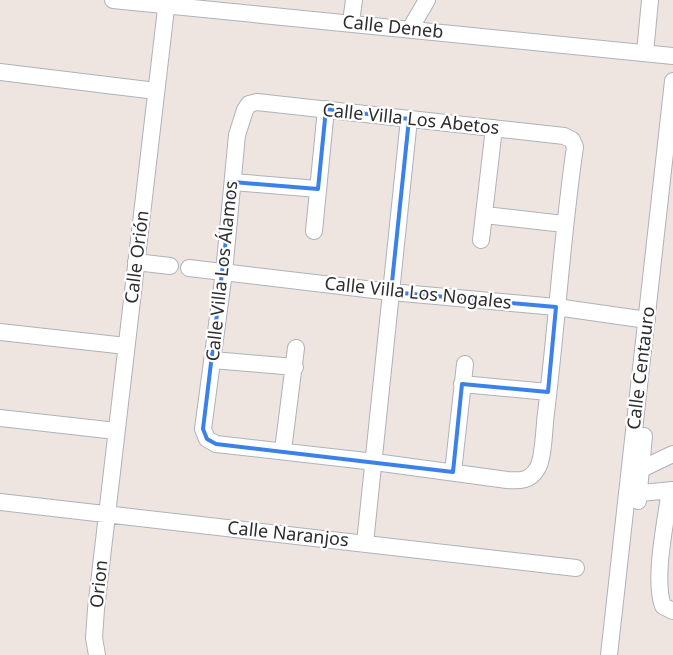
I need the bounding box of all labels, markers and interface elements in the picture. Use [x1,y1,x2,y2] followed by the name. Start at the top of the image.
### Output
[342,9,445,43] street label: Calle Deneb
[322,97,501,139] street label: Calle Villa Los Abetos
[200,179,242,362] street label: Calle Villa Los Álamos
[118,209,154,305] street label: Calle Orión
[323,270,513,314] street label: Calle Villa Los Nogales
[621,305,659,431] street label: Calle Centauro
[226,515,350,551] street label: Calle Naranjos
[84,559,112,609] street label: Orion

